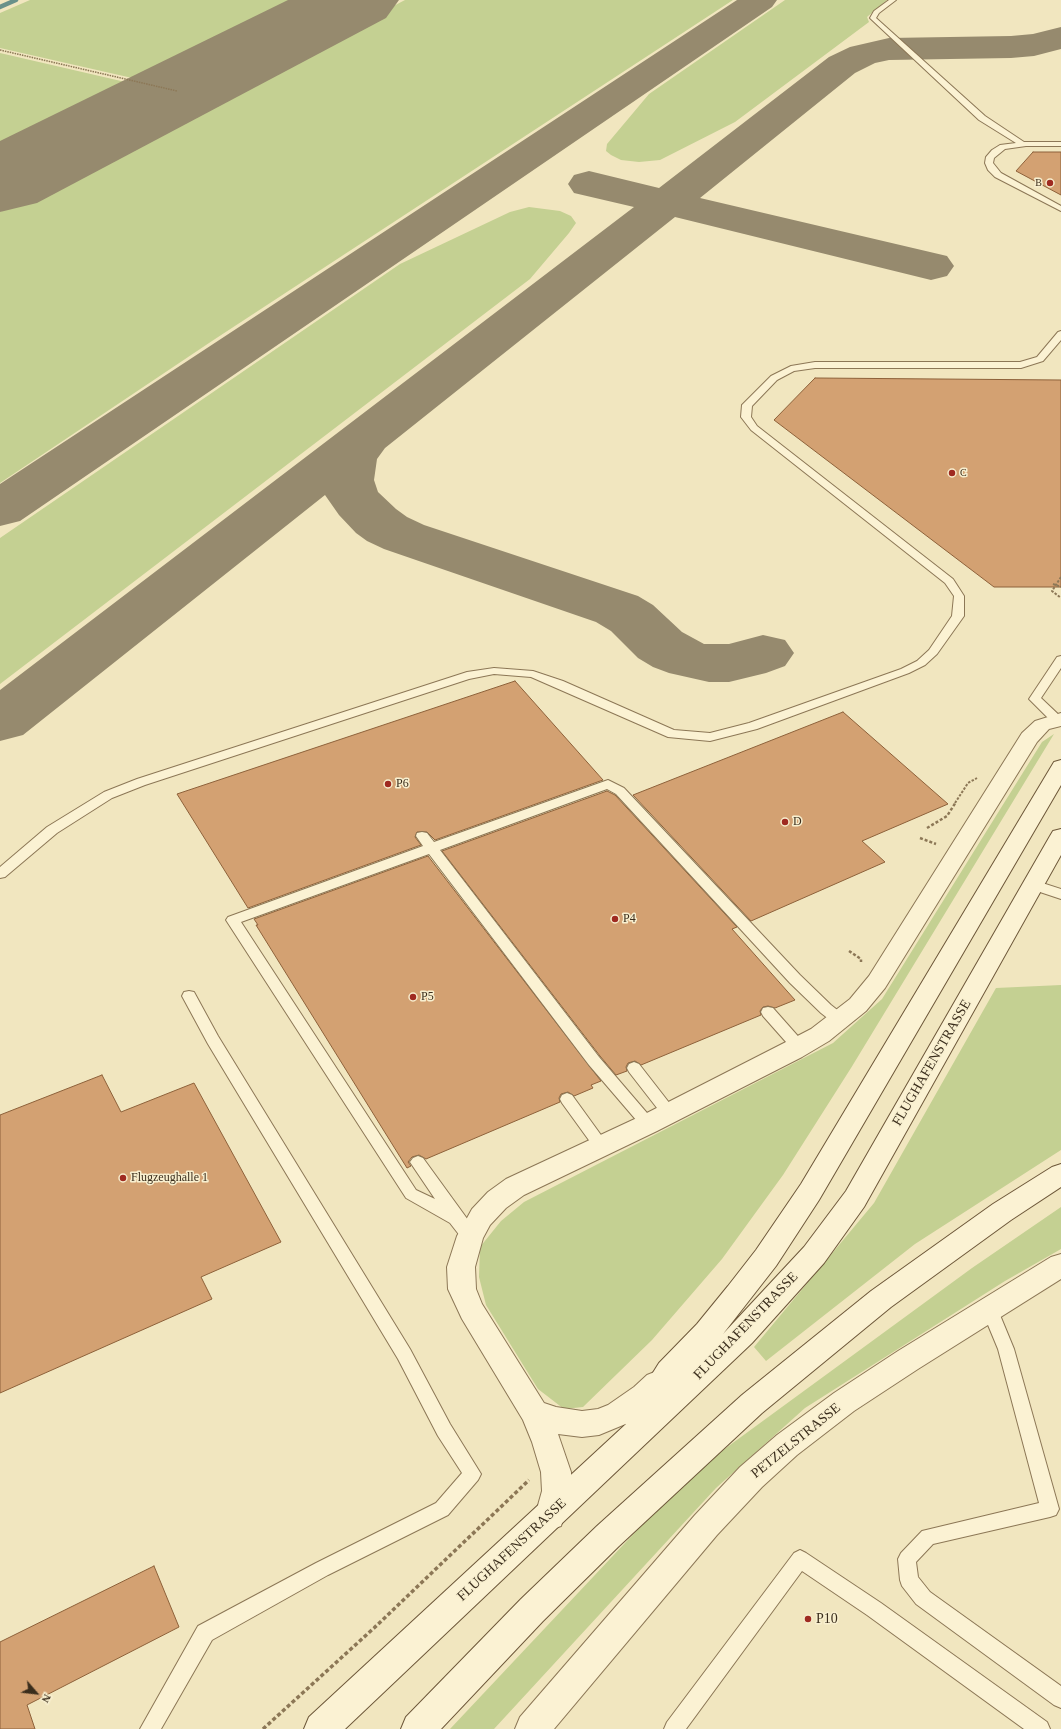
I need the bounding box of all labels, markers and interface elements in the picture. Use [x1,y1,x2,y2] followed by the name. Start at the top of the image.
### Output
[1035,177,1042,189] place label: B
[1045,178,1055,188] marker: B
[960,467,967,479] place label: C
[947,468,957,478] marker: C
[396,777,409,791] place label: P6
[383,779,393,789] marker: P6
[793,815,802,829] place label: D
[780,817,790,827] marker: D
[623,912,636,926] place label: P4
[610,914,620,924] marker: P4
[421,990,434,1004] place label: P5
[408,992,418,1002] marker: P5
[889,997,975,1129] street label: FLUGHAFENSTRASSE
[131,1171,208,1185] place label: Flugzeughalle 1
[118,1173,128,1183] marker: Flugzeughalle 1
[690,1269,802,1383] street label: FLUGHAFENSTRASSE
[748,1400,844,1482] street label: PETZELSTRASSE
[454,1495,570,1605] street label: FLUGHAFENSTRASSE
[816,1611,838,1627] place label: P10
[803,1614,813,1624] marker: P10
[16,1673,56,1713] north arrow
[39,1692,54,1705] text: N

